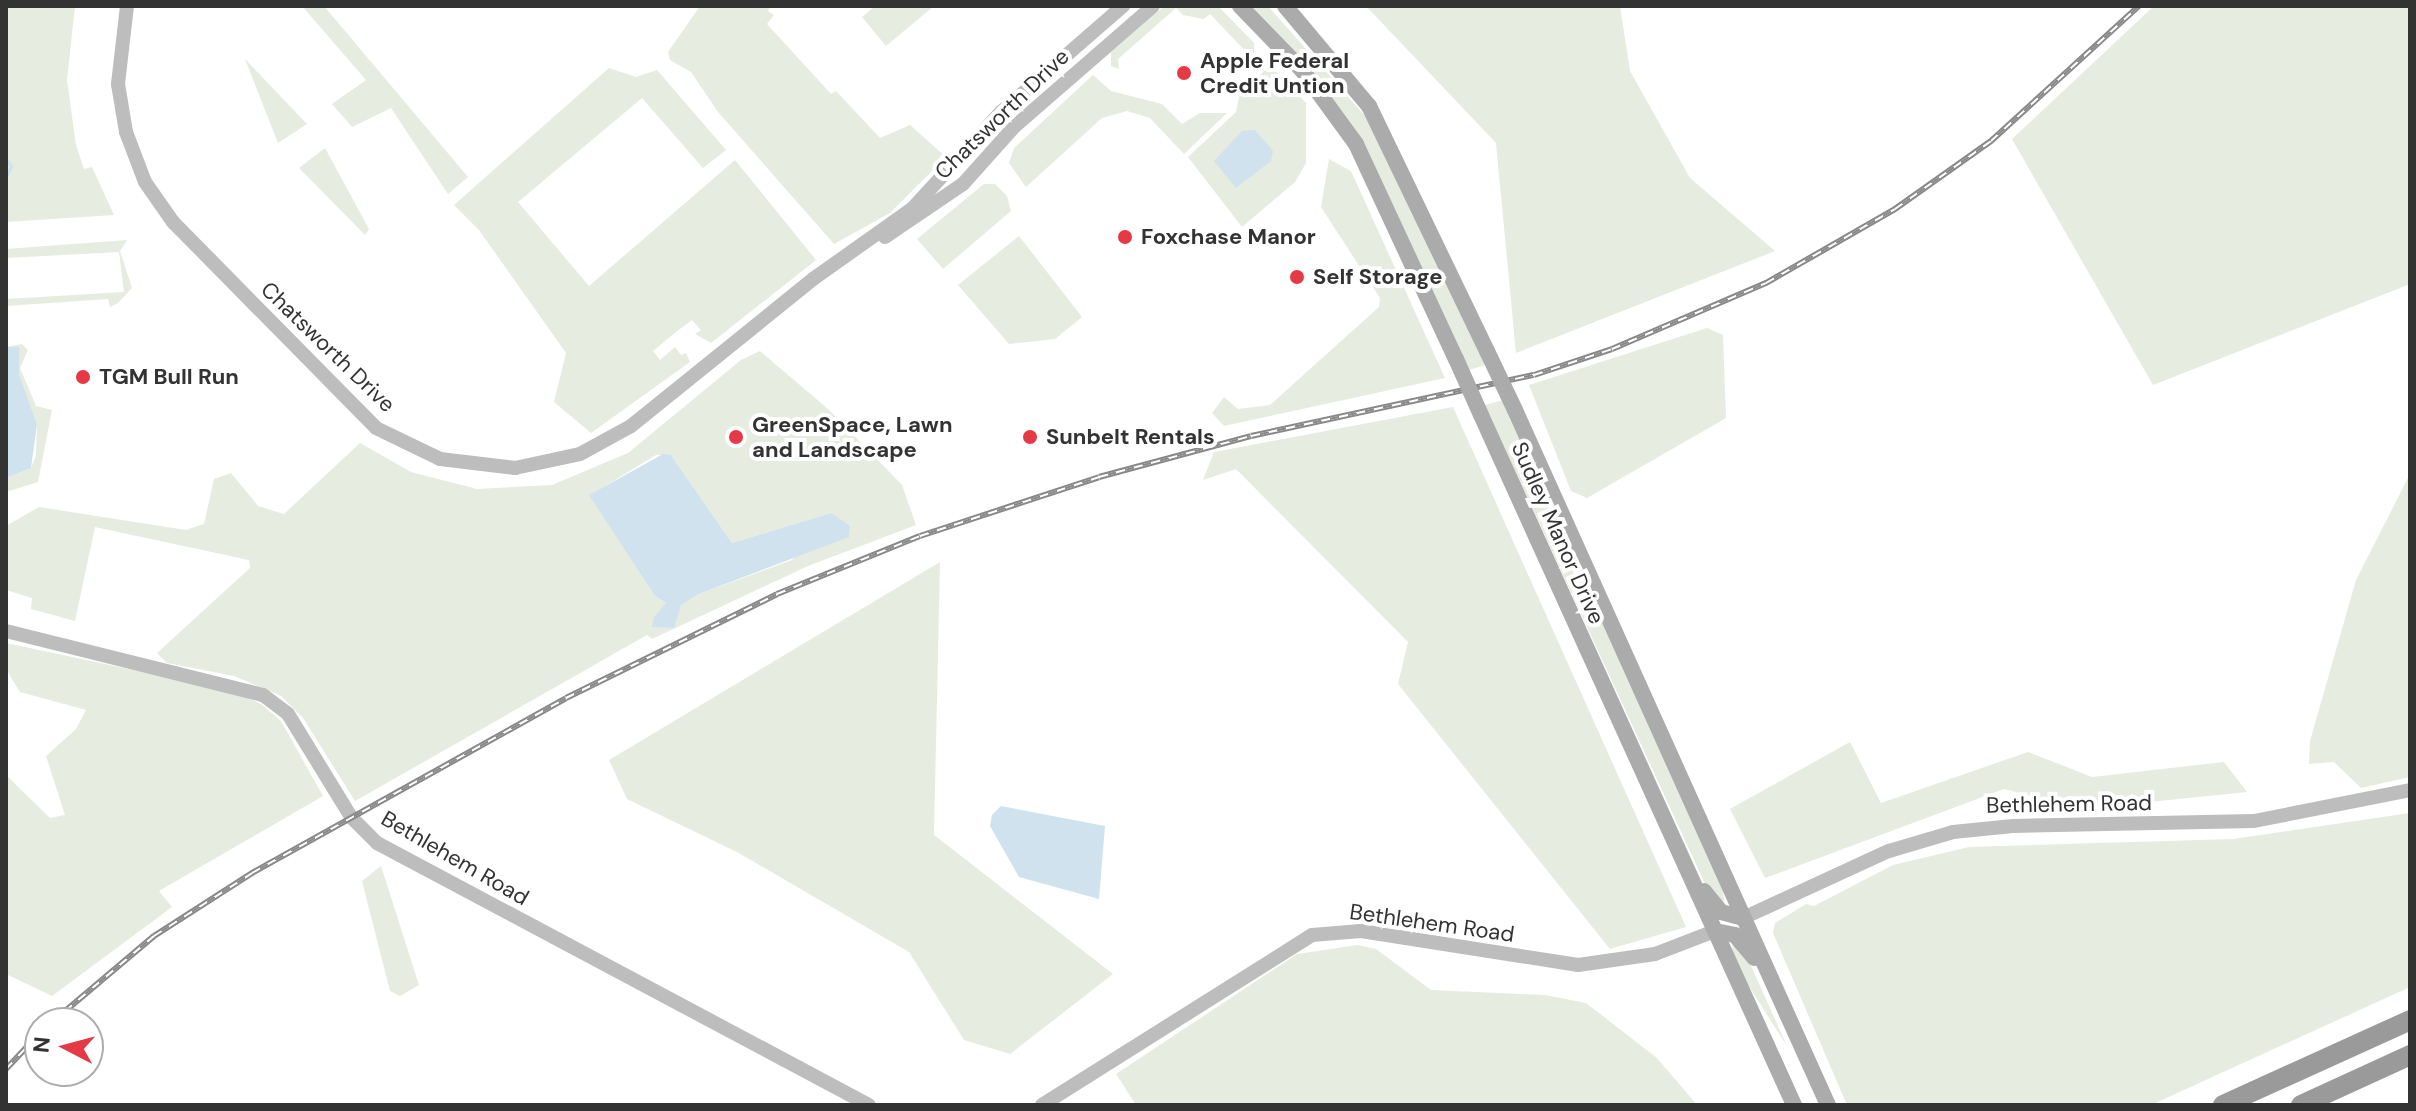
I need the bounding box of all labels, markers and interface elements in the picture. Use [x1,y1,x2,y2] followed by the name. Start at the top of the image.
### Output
[929,43,1075,185] street label: Chatsworth Drive
[1200,47,1349,98] place label: Apple Federal Credit Untion
[1175,64,1193,82] marker: Apple Federal Credit Untion
[1141,224,1316,250] place label: Foxchase Manor
[1116,228,1134,246] marker: Foxchase Manor
[1313,264,1442,290] place label: Self Storage
[1288,268,1306,286] marker: Self Storage
[255,276,401,418] street label: Chatsworth Drive
[99,364,239,390] place label: TGM Bull Run
[74,368,92,386] marker: TGM Bull Run
[752,411,952,462] place label: GreenSpace, Lawn and Landscape
[1046,424,1215,450] place label: Sunbelt Rentals
[727,428,745,446] marker: GreenSpace, Lawn and Landscape
[1021,428,1039,446] marker: Sunbelt Rentals
[1506,438,1610,628] street label: Sudley Manor Drive
[1986,789,2152,819] street label: Bethlehem Road
[377,805,533,911] street label: Bethlehem Road
[1348,898,1516,948] street label: Bethlehem Road
[24,1007,104,1087] north arrow
[26,1035,57,1054] text: N

